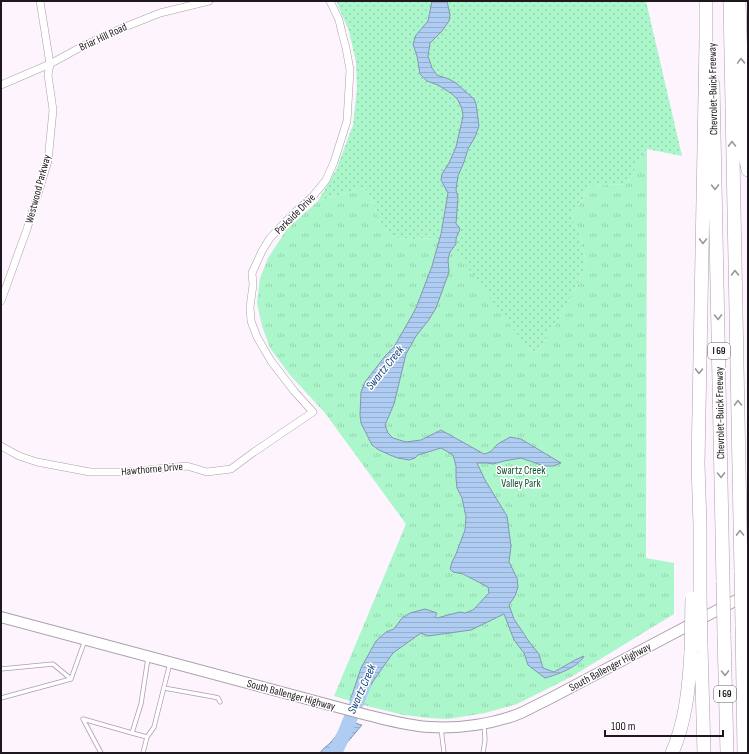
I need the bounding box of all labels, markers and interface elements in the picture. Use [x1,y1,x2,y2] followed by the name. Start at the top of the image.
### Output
[77,20,129,54] street label: Briar Hill Road
[706,42,720,135] street label: Chevrolet-Buick Freeway
[736,58,745,64] one-way arrow
[728,141,736,147] one-way arrow
[23,152,54,225] street label: Westwood Parkway
[711,184,720,190] one-way arrow
[272,191,318,237] street label: Parkside Drive
[698,238,707,244] one-way arrow
[731,270,739,276] one-way arrow
[714,314,722,320] one-way arrow
[363,342,408,393] water label: Swartz Creek
[708,343,730,359] road number: I 69
[713,366,727,459] street label: Chevrolet-Buick Freeway
[695,368,704,374] one-way arrow
[734,400,742,406] one-way arrow
[121,460,183,478] street label: Hawthorne Drive
[497,464,546,490] park label: Swartz Creek Valley Park
[717,472,725,478] one-way arrow
[736,530,744,536] one-way arrow
[567,640,654,694] street label: South Ballenger Highway
[344,661,380,716] water label: Swartz Creek
[721,670,729,676] one-way arrow
[245,677,337,713] street label: South Ballenger Highway
[714,686,736,702] road number: I 69
[605,712,723,738] scale bar
[611,719,636,734] text: 100 m

